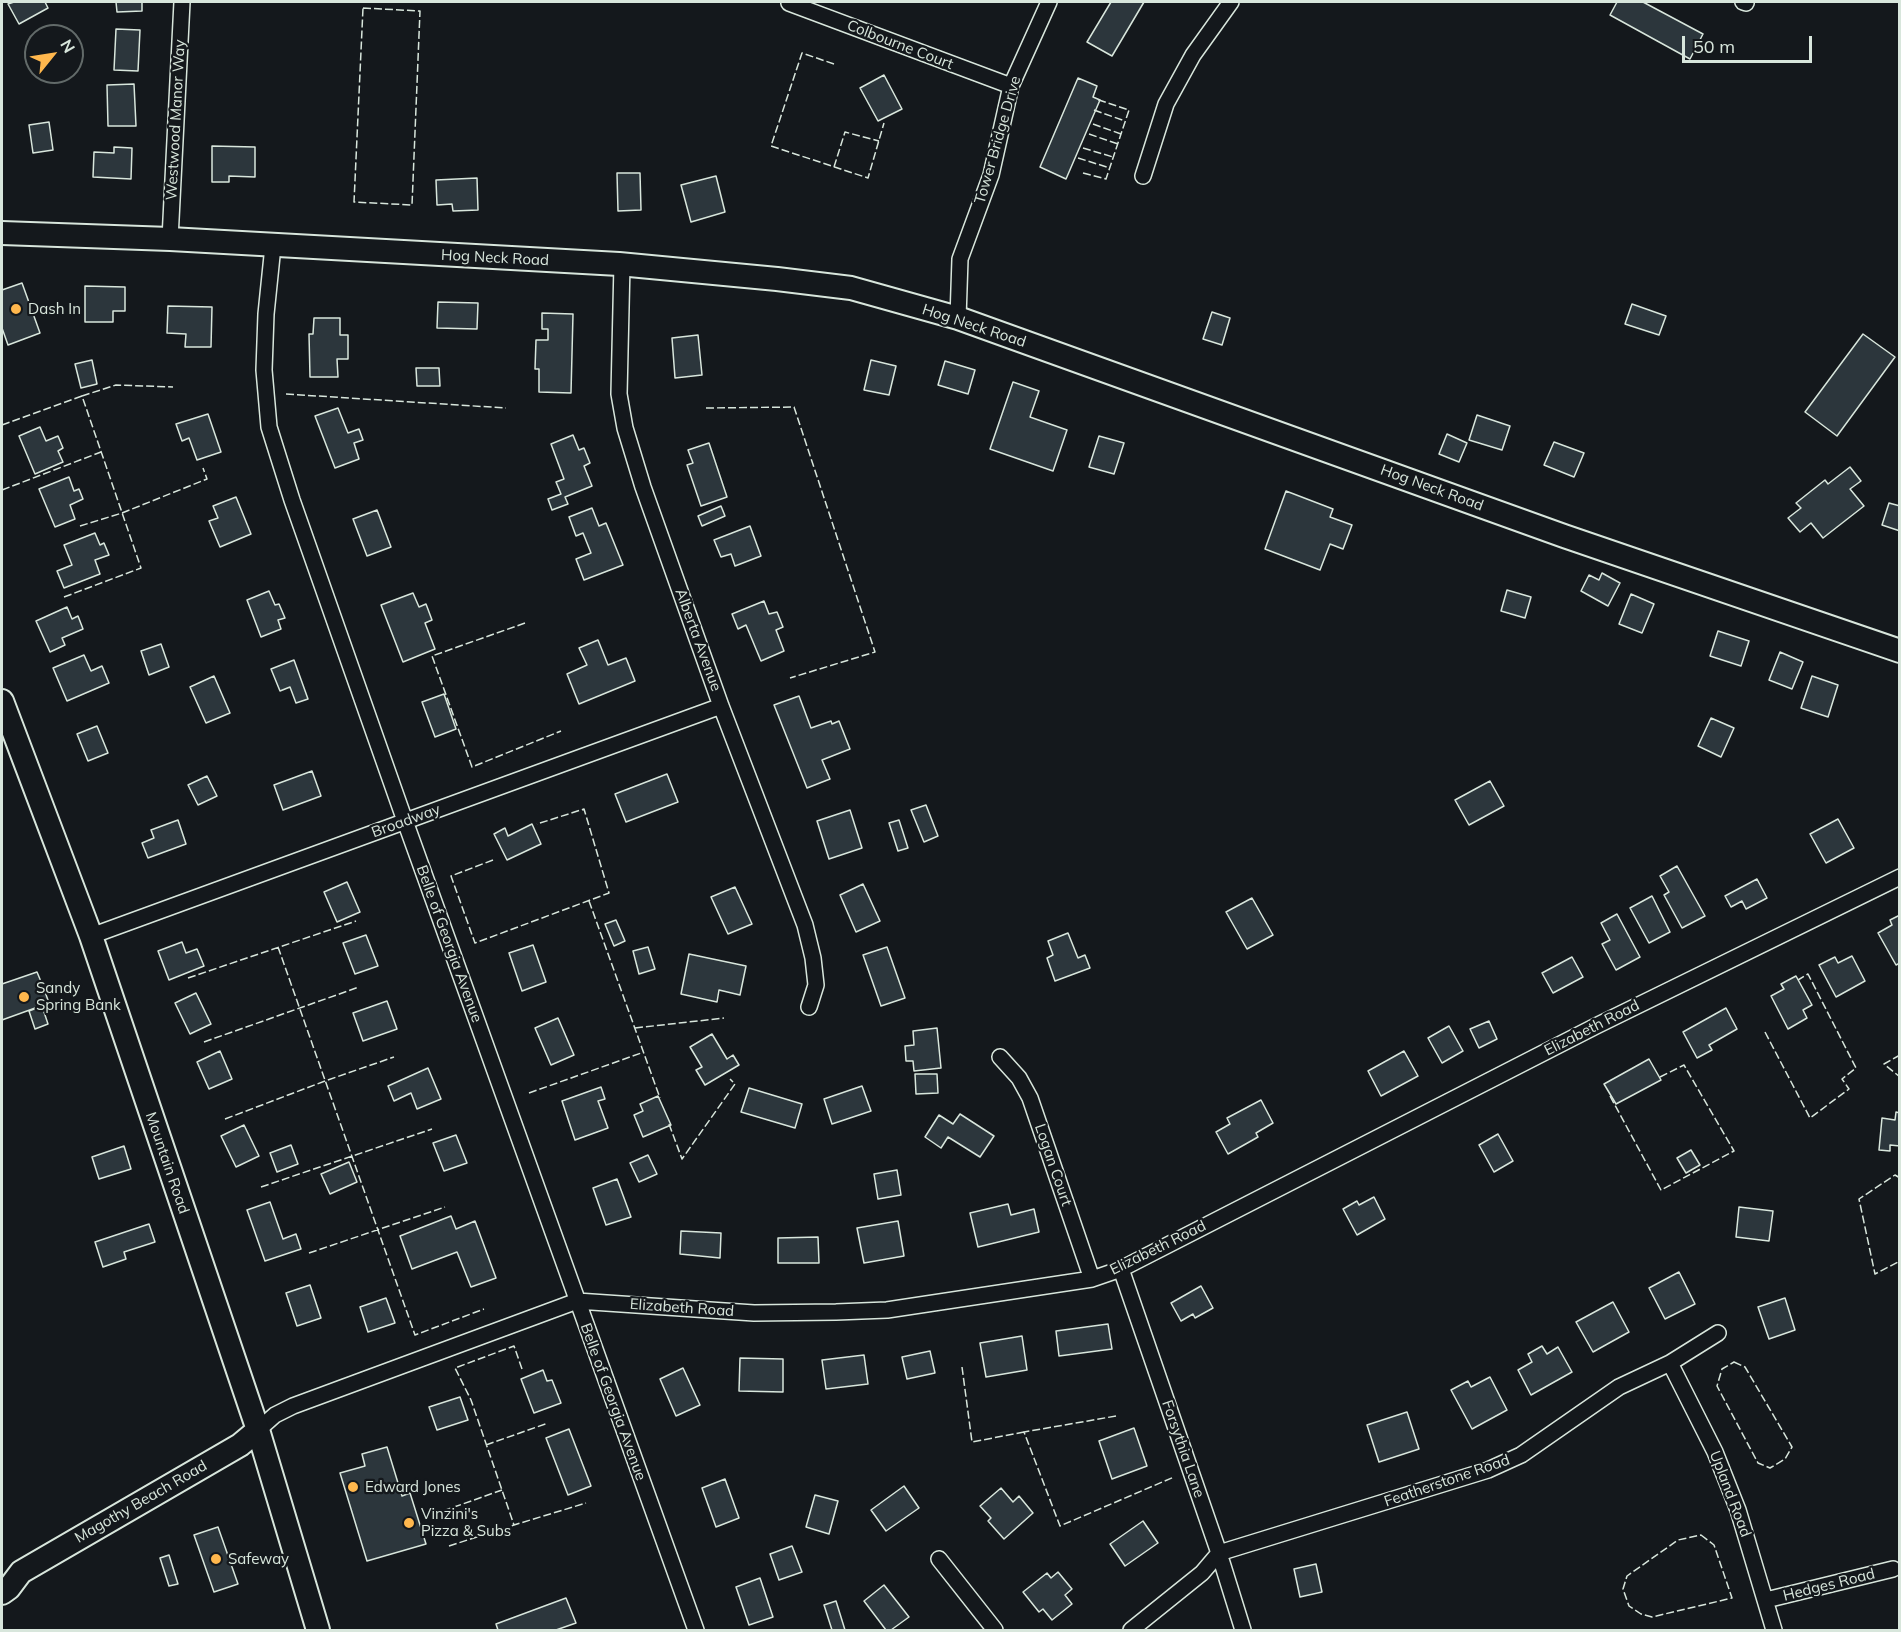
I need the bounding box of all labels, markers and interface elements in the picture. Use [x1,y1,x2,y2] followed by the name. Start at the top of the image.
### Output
[844,16,956,74] street label: Colbourne Court
[24,24,84,84] north arrow
[1685,24,1816,62] scale bar
[1693,35,1735,58] text: 50 m
[56,36,80,56] text: N
[163,39,189,201] street label: Westwood Manor Way
[971,74,1025,206] street label: Tower Bridge Drive
[440,246,550,270] street label: Hog Neck Road
[28,300,81,318] place label: Dash In
[920,301,1028,351] street label: Hog Neck Road
[9,302,23,316] marker: Dash In
[1378,461,1486,515] street label: Hog Neck Road
[671,586,725,694] street label: Alberta Avenue
[369,800,443,842] street label: Broadway
[412,863,486,1025] street label: Belle of Georgia Avenue
[36,979,121,1014] place label: Sandy Spring Bank
[17,990,31,1004] marker: Sandy Spring Bank
[1541,996,1643,1060] street label: Elizabeth Road
[141,1110,193,1216] street label: Mountain Road
[1031,1122,1075,1208] street label: Logan Court
[1107,1217,1209,1279] street label: Elizabeth Road
[629,1295,735,1321] street label: Elizabeth Road
[576,1321,650,1483] street label: Belle of Georgia Avenue
[1158,1398,1208,1500] street label: Forsythia Lane
[1705,1448,1755,1540] street label: Upland Road
[1382,1451,1512,1511] street label: Featherstone Road
[72,1457,210,1547] street label: Magothy Beach Road
[365,1478,461,1496] place label: Edward Jones
[346,1480,360,1494] marker: Edward Jones
[421,1505,511,1540] place label: Vinzini's Pizza & Subs
[402,1516,416,1530] marker: Vinzini's Pizza & Subs
[228,1550,289,1568] place label: Safeway
[209,1552,223,1566] marker: Safeway
[1781,1565,1877,1605] street label: Hedges Road

